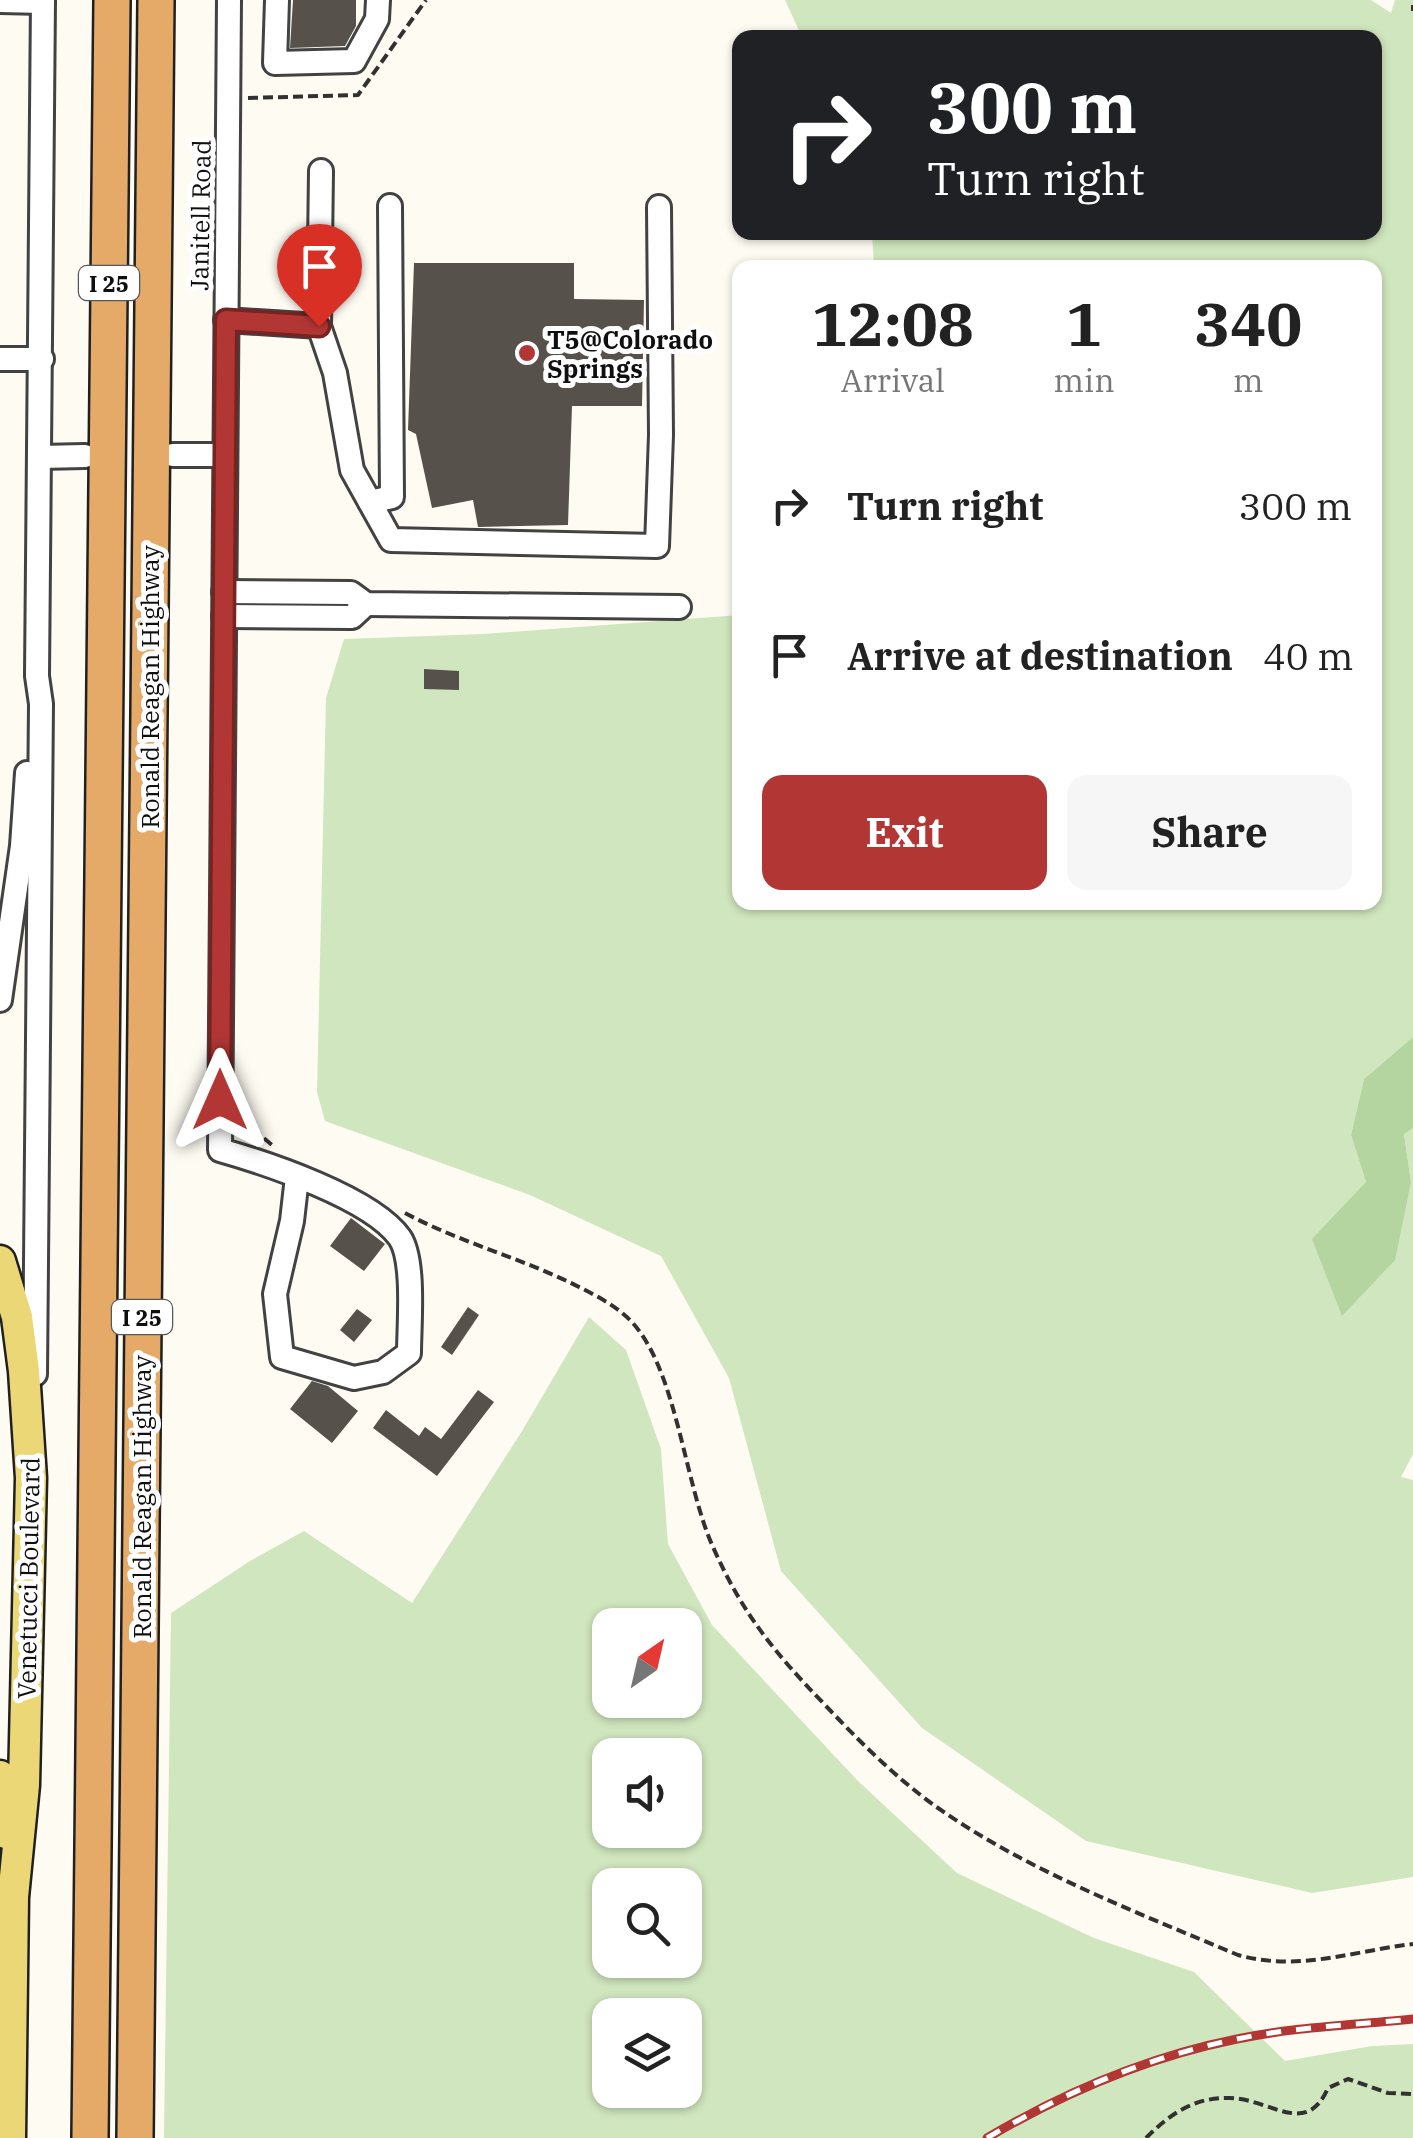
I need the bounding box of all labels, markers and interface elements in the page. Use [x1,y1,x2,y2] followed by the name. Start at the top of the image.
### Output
[927,61,1137,152] text: 300 m
[762,70,892,200] icon: right
[182,139,218,291] street label: Janitell Road
[927,149,1145,207] text: Turn right
[277,224,362,327] pin
[292,239,347,294] icon: arrive
[79,266,139,300] road number: I 25
[812,284,974,363] text: 12:08
[1066,284,1102,363] text: 1
[1194,284,1302,363] text: 340
[547,323,713,385] place label: T5@Colorado Springs
[516,342,538,364] marker: T5@Colorado Springs
[841,359,945,401] text: Arrival
[1054,359,1115,401] text: min
[1233,359,1264,401] text: m
[762,478,817,533] icon: right
[847,481,1043,530] text: Turn right
[1239,481,1352,530] text: 300 m
[133,545,166,829] street label: Ronald Reagan Highway
[762,628,817,683] icon: arrive
[847,631,1233,680] text: Arrive at destination
[1263,631,1354,680] text: 40 m
[762,775,1047,890] button: Exit
[1067,775,1352,890] button: Share
[168,1048,272,1152] position arrow
[112,1300,172,1334] road number: I 25
[125,1355,158,1639] street label: Ronald Reagan Highway
[9,1457,47,1699] street label: Venetucci Boulevard
[592,1608,702,1718] north arrow
[592,1608,702,2108] map controls
[592,1738,702,1848] button: sound
[592,1868,702,1978] button: search
[592,1998,702,2108] button: layers

